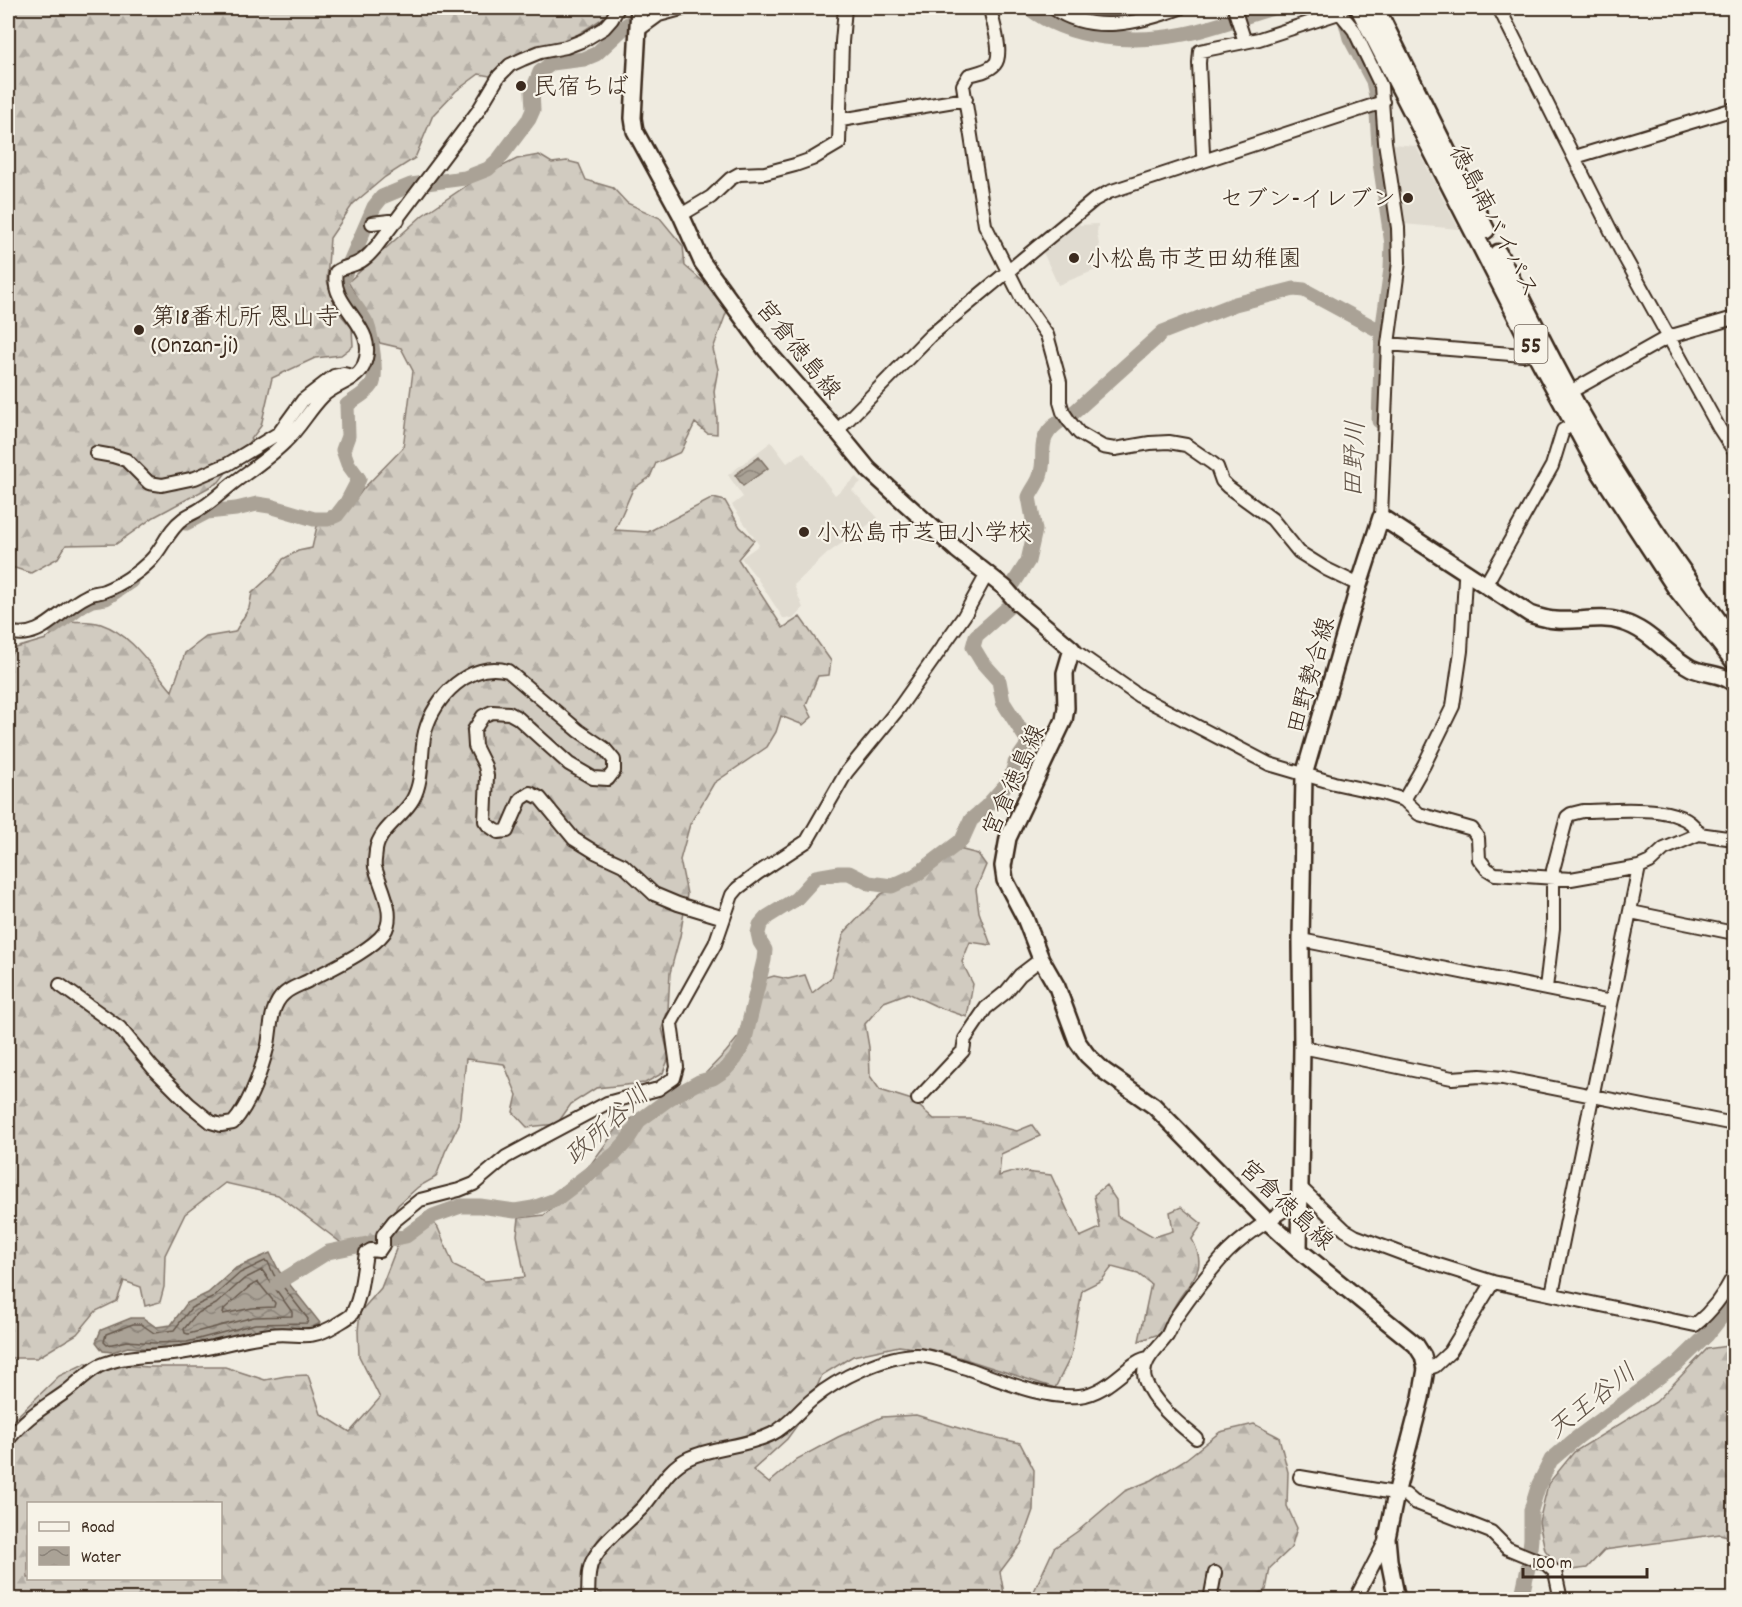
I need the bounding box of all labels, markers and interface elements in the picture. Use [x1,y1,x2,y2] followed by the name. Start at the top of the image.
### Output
[533,72,629,106] place label: 民宿ちば
[514,79,528,93] marker: 民宿ちば
[1439,140,1546,305] street label: 徳島南バイパス
[1220,184,1396,218] place label: セブン-イレブン
[1401,191,1415,205] marker: セブン-イレブン
[1086,244,1302,278] place label: 小松島市芝田幼稚園
[1067,251,1081,265] marker: 小松島市芝田幼稚園
[746,294,848,408] street label: 宮倉徳島線
[151,302,339,364] place label: 第18番札所 恩山寺 (Onzan-ji)
[132,323,146,337] marker: 第18番札所 恩山寺 (Onzan-ji)
[1514,325,1547,363] road number: 55
[1337,419,1376,499] water label: 田野川
[816,518,1032,552] place label: 小松島市芝田小学校
[797,525,811,539] marker: 小松島市芝田小学校
[1280,613,1346,738] street label: 田野勢合線
[976,719,1056,843] street label: 宮倉徳島線
[557,1078,659,1175] water label: 政所谷川
[1229,1153,1340,1260] street label: 宮倉徳島線
[1541,1356,1646,1449] water label: 天王谷川
[27,1502,222,1580] legend
[81,1516,115,1541] text: Road
[1523,1541,1648,1579] scale bar
[81,1546,121,1571] text: Water
[1532,1552,1572,1577] text: 100 m

